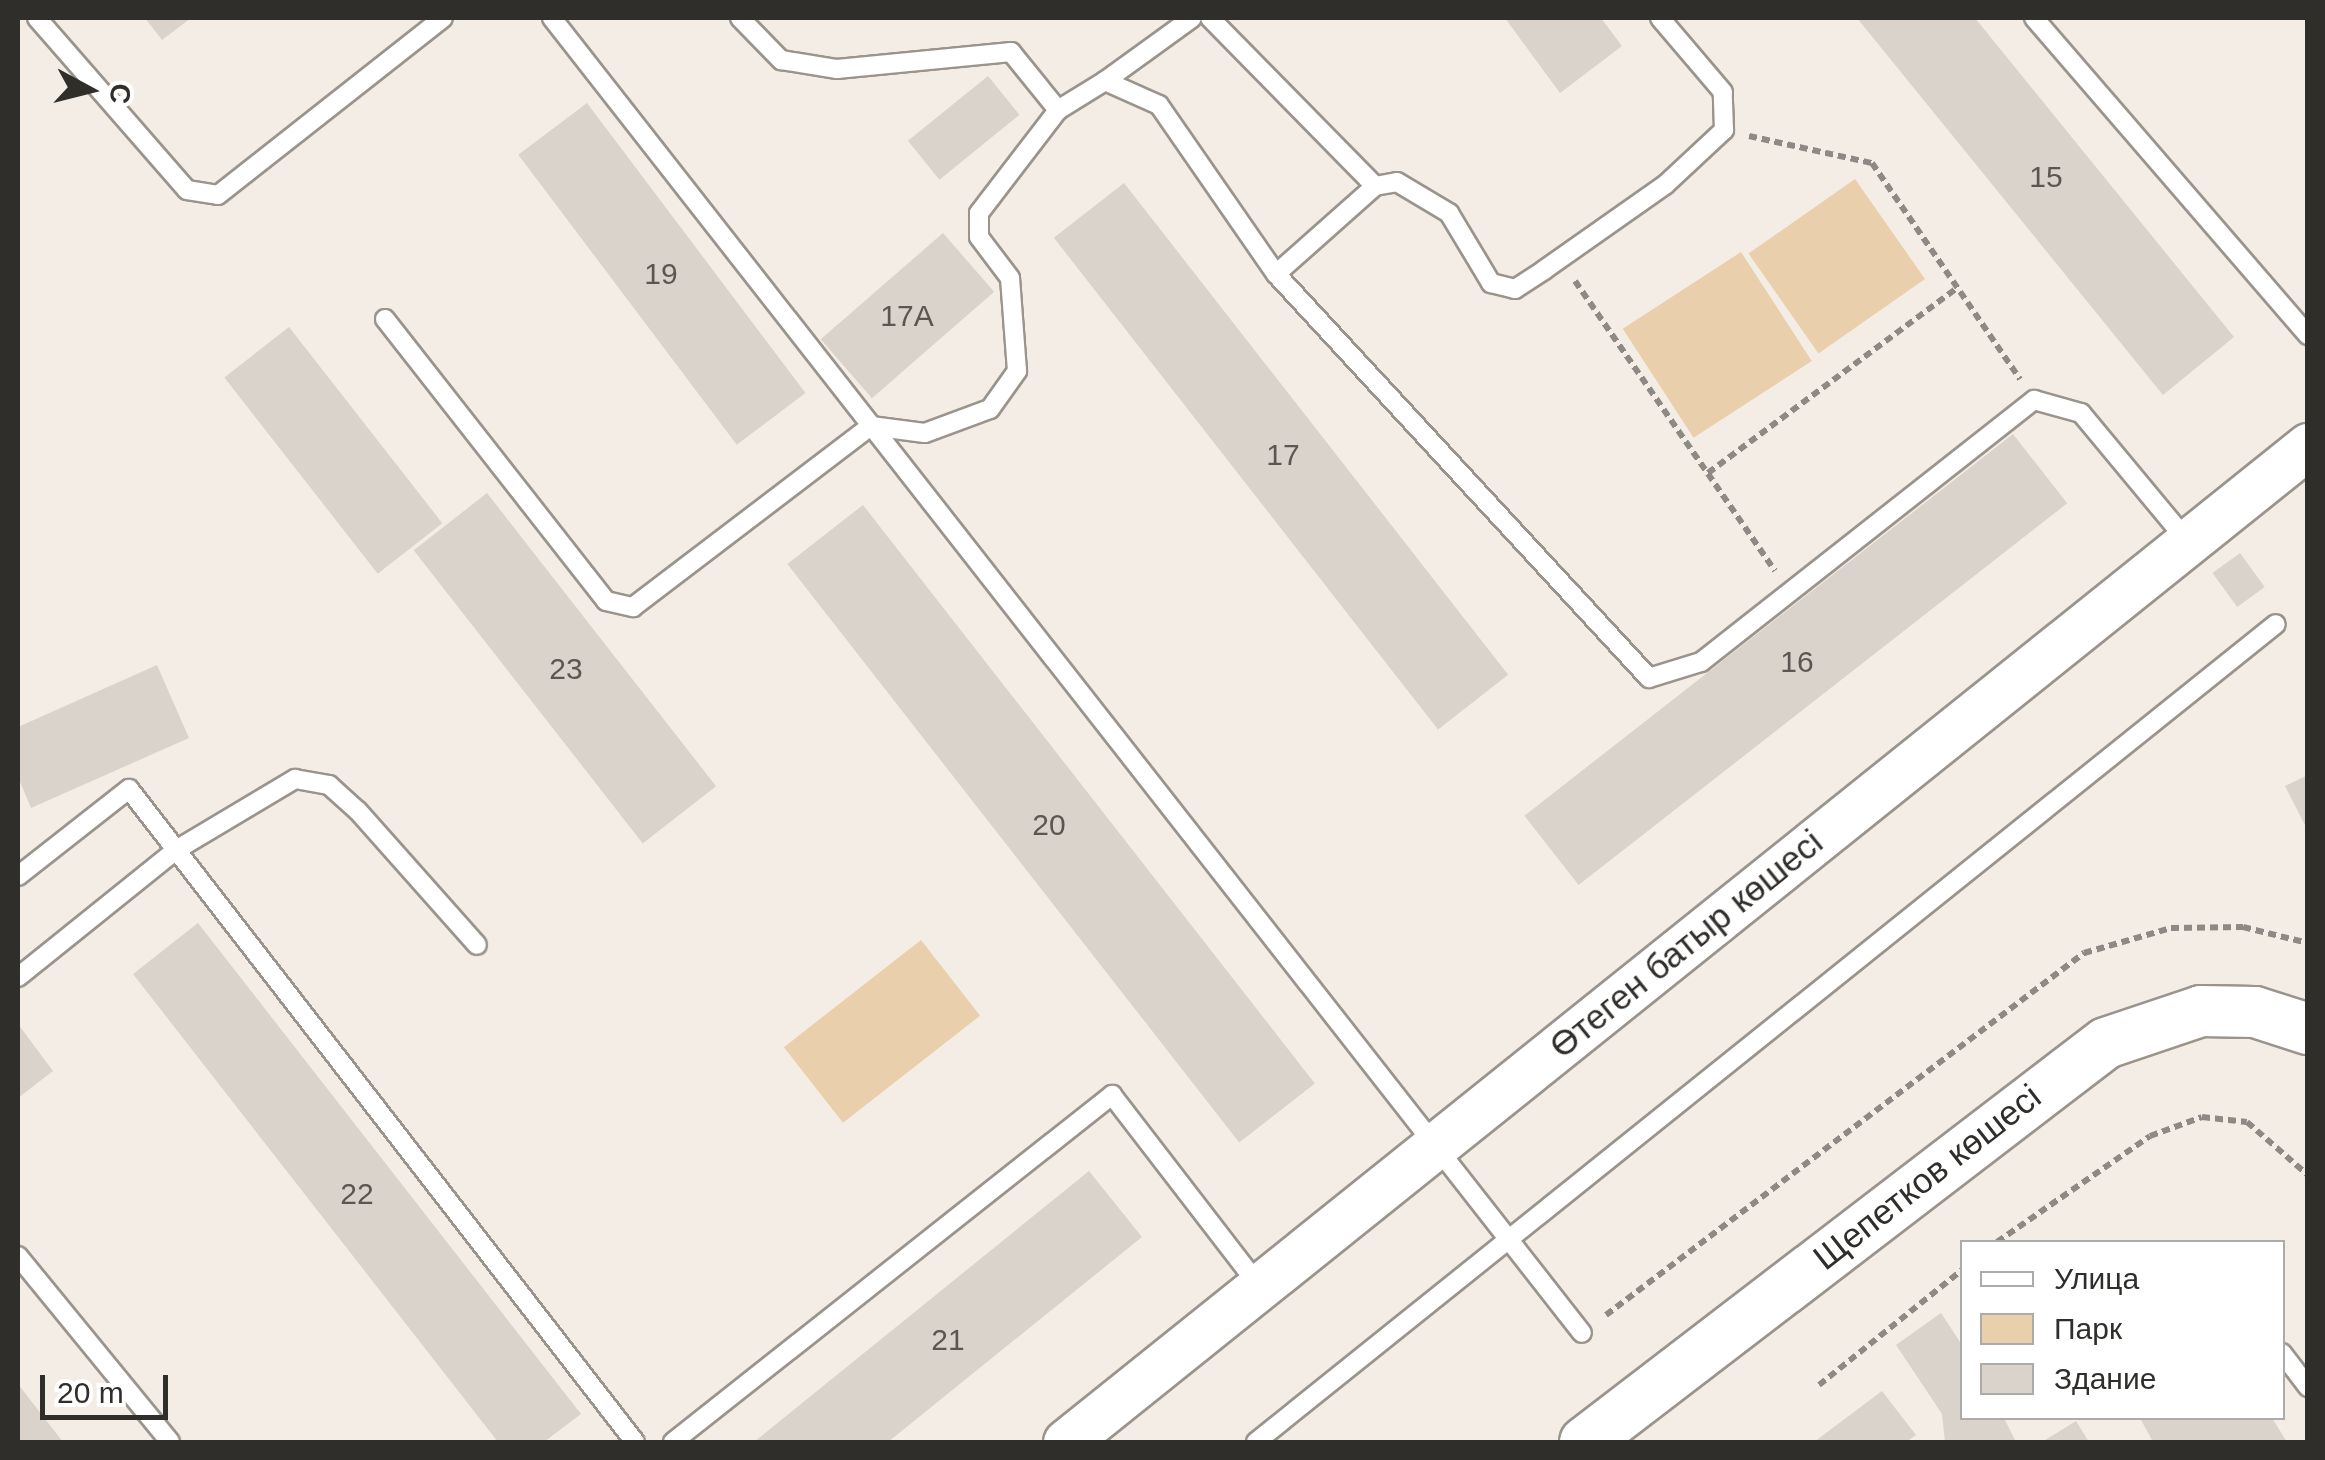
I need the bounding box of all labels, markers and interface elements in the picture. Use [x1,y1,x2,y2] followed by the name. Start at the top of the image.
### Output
[40,40,140,140] north arrow
[104,82,137,106] text: С
[2029,159,2063,195] house number: 15
[644,256,678,292] house number: 19
[880,298,934,334] house number: 17А
[1266,437,1300,473] house number: 17
[1780,644,1814,680] house number: 16
[549,651,583,687] house number: 23
[1032,807,1066,843] house number: 20
[1541,821,1831,1067] street label: Өтеген батыр көшесі
[1805,1075,2049,1279] street label: Щепетков көшесі
[340,1176,374,1212] house number: 22
[1960,1240,2285,1420] legend
[2054,1262,2139,1295] text: Улица
[2054,1312,2122,1345] text: Парк
[931,1322,965,1358] house number: 21
[45,1355,172,1417] scale bar
[2054,1362,2156,1395] text: Здание
[57,1376,124,1409] text: 20 m

